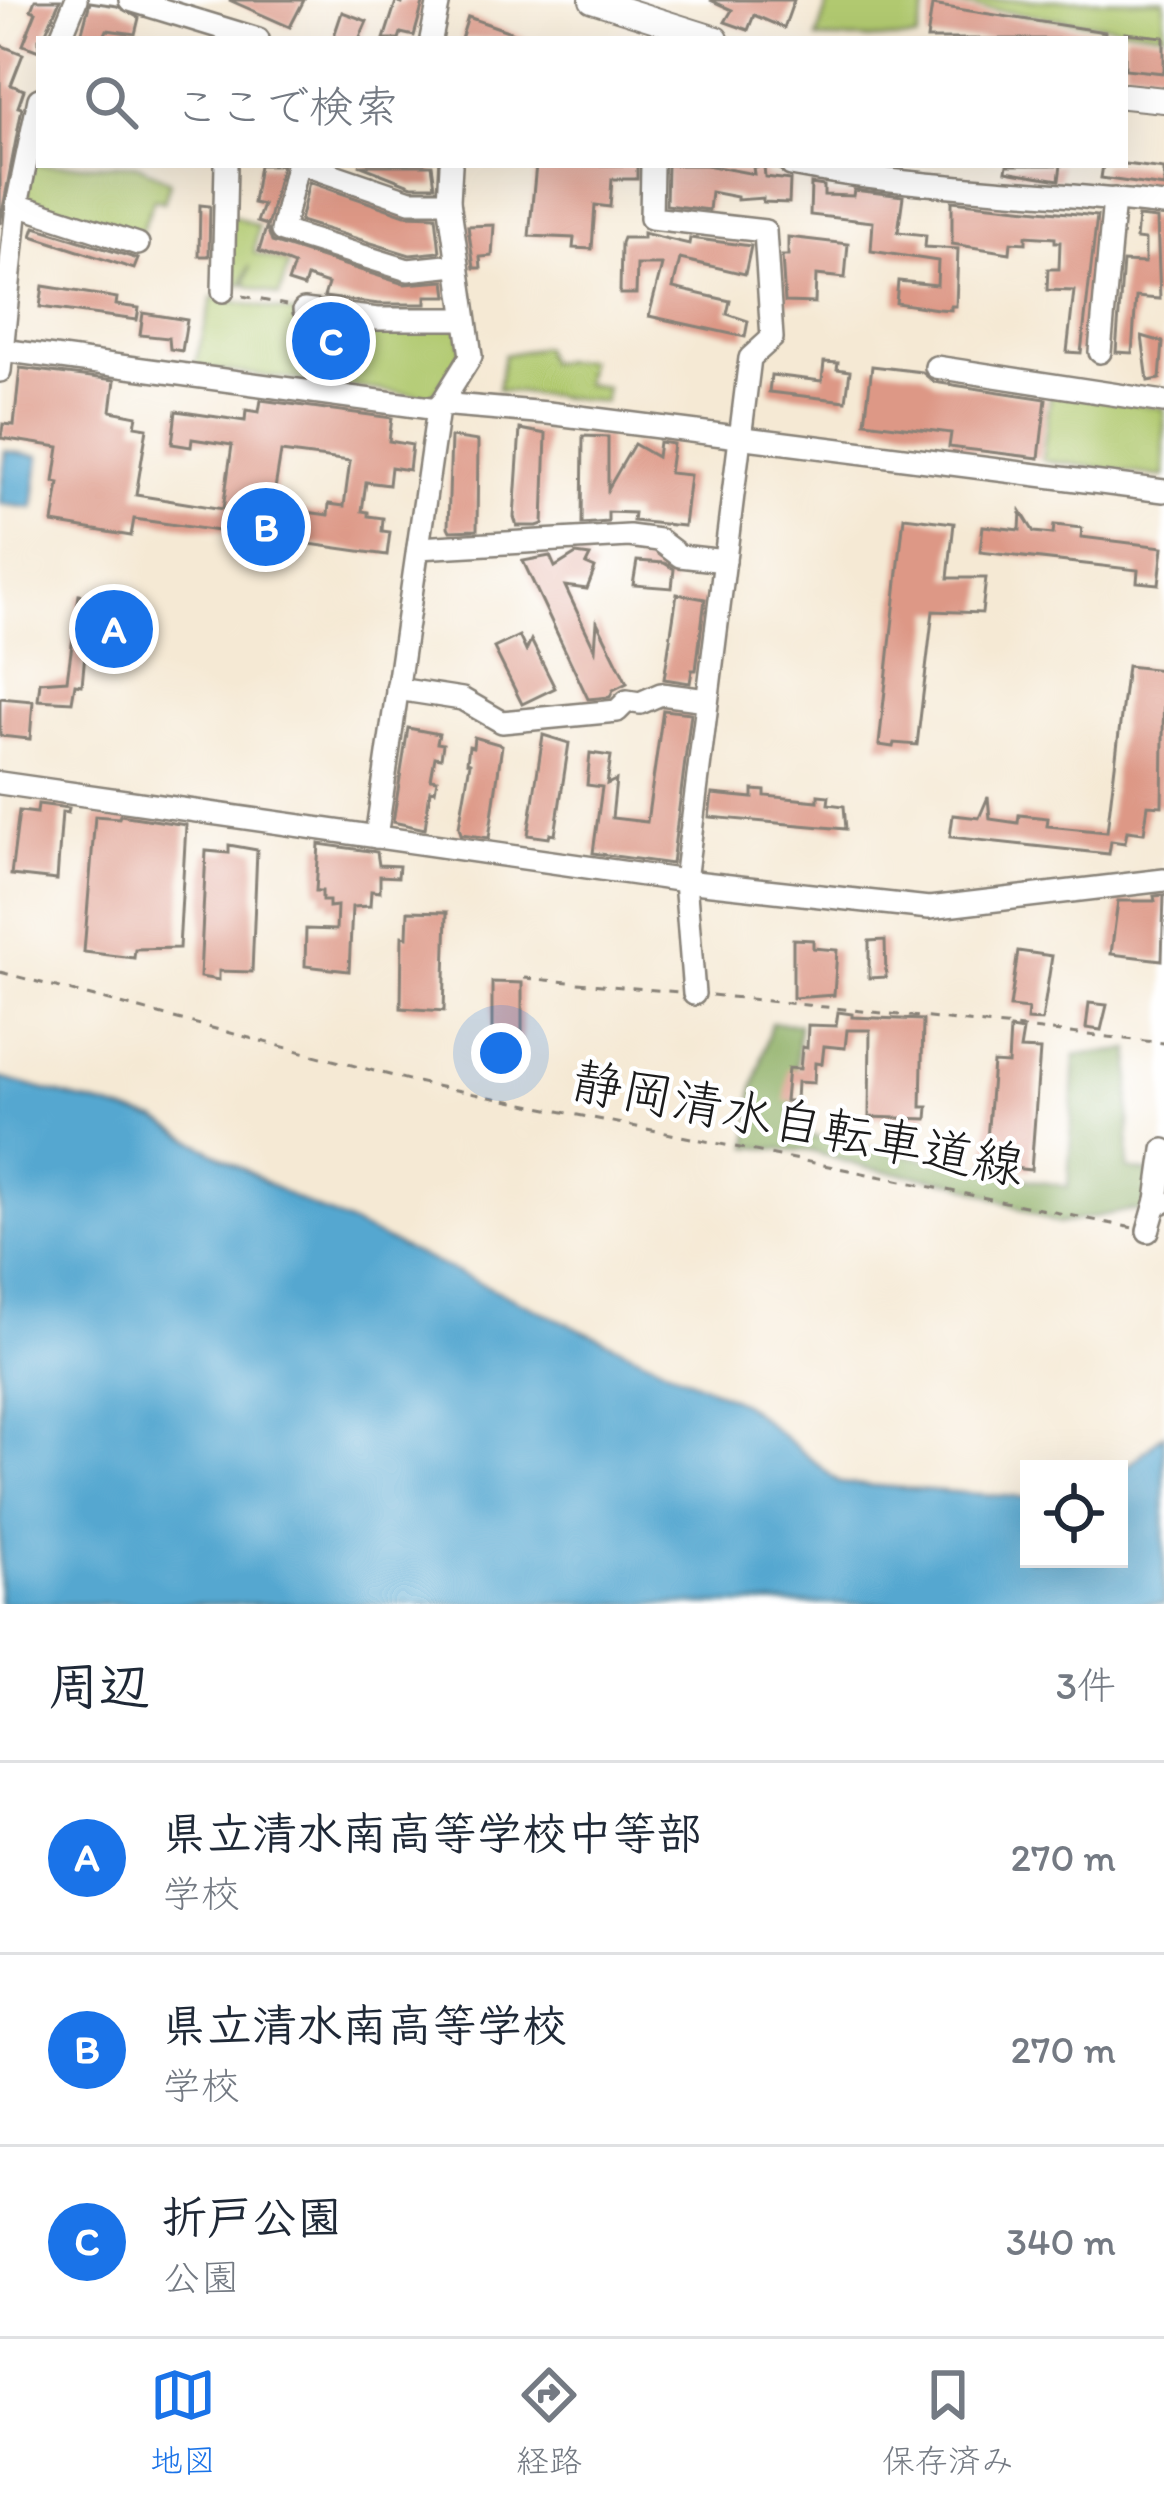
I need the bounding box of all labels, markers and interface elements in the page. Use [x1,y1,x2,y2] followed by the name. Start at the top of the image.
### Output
[36,36,1128,168] search box
[78,69,144,135] icon: search
[174,79,399,133] text: ここで検索
[292,296,370,386] pin: C
[227,482,305,572] pin: B
[75,584,153,674] pin: A
[471,1023,531,1083] your location
[567,1049,1029,1197] street label: 静岡清水自転車道線
[1020,1460,1128,1568] map controls
[1020,1460,1128,1568] button: locate
[48,1656,150,1717] text: 周辺
[1056,1662,1116,1709] text: 3件
[162,1806,702,1860] text: 県立清水南高等学校中等部
[75,1834,99,1881] text: A
[1011,1834,1116,1881] text: 270 m
[162,1870,240,1917] text: 学校
[162,1998,567,2052] text: 県立清水南高等学校
[74,2026,100,2073] text: B
[1011,2026,1116,2073] text: 270 m
[162,2062,240,2109] text: 学校
[162,2190,342,2244] text: 折戸公園
[74,2218,100,2265] text: C
[1006,2218,1116,2265] text: 340 m
[162,2254,240,2301] text: 公園
[150,2362,216,2482] tab: 地図
[516,2362,582,2482] tab: 経路
[882,2362,1014,2482] tab: 保存済み

